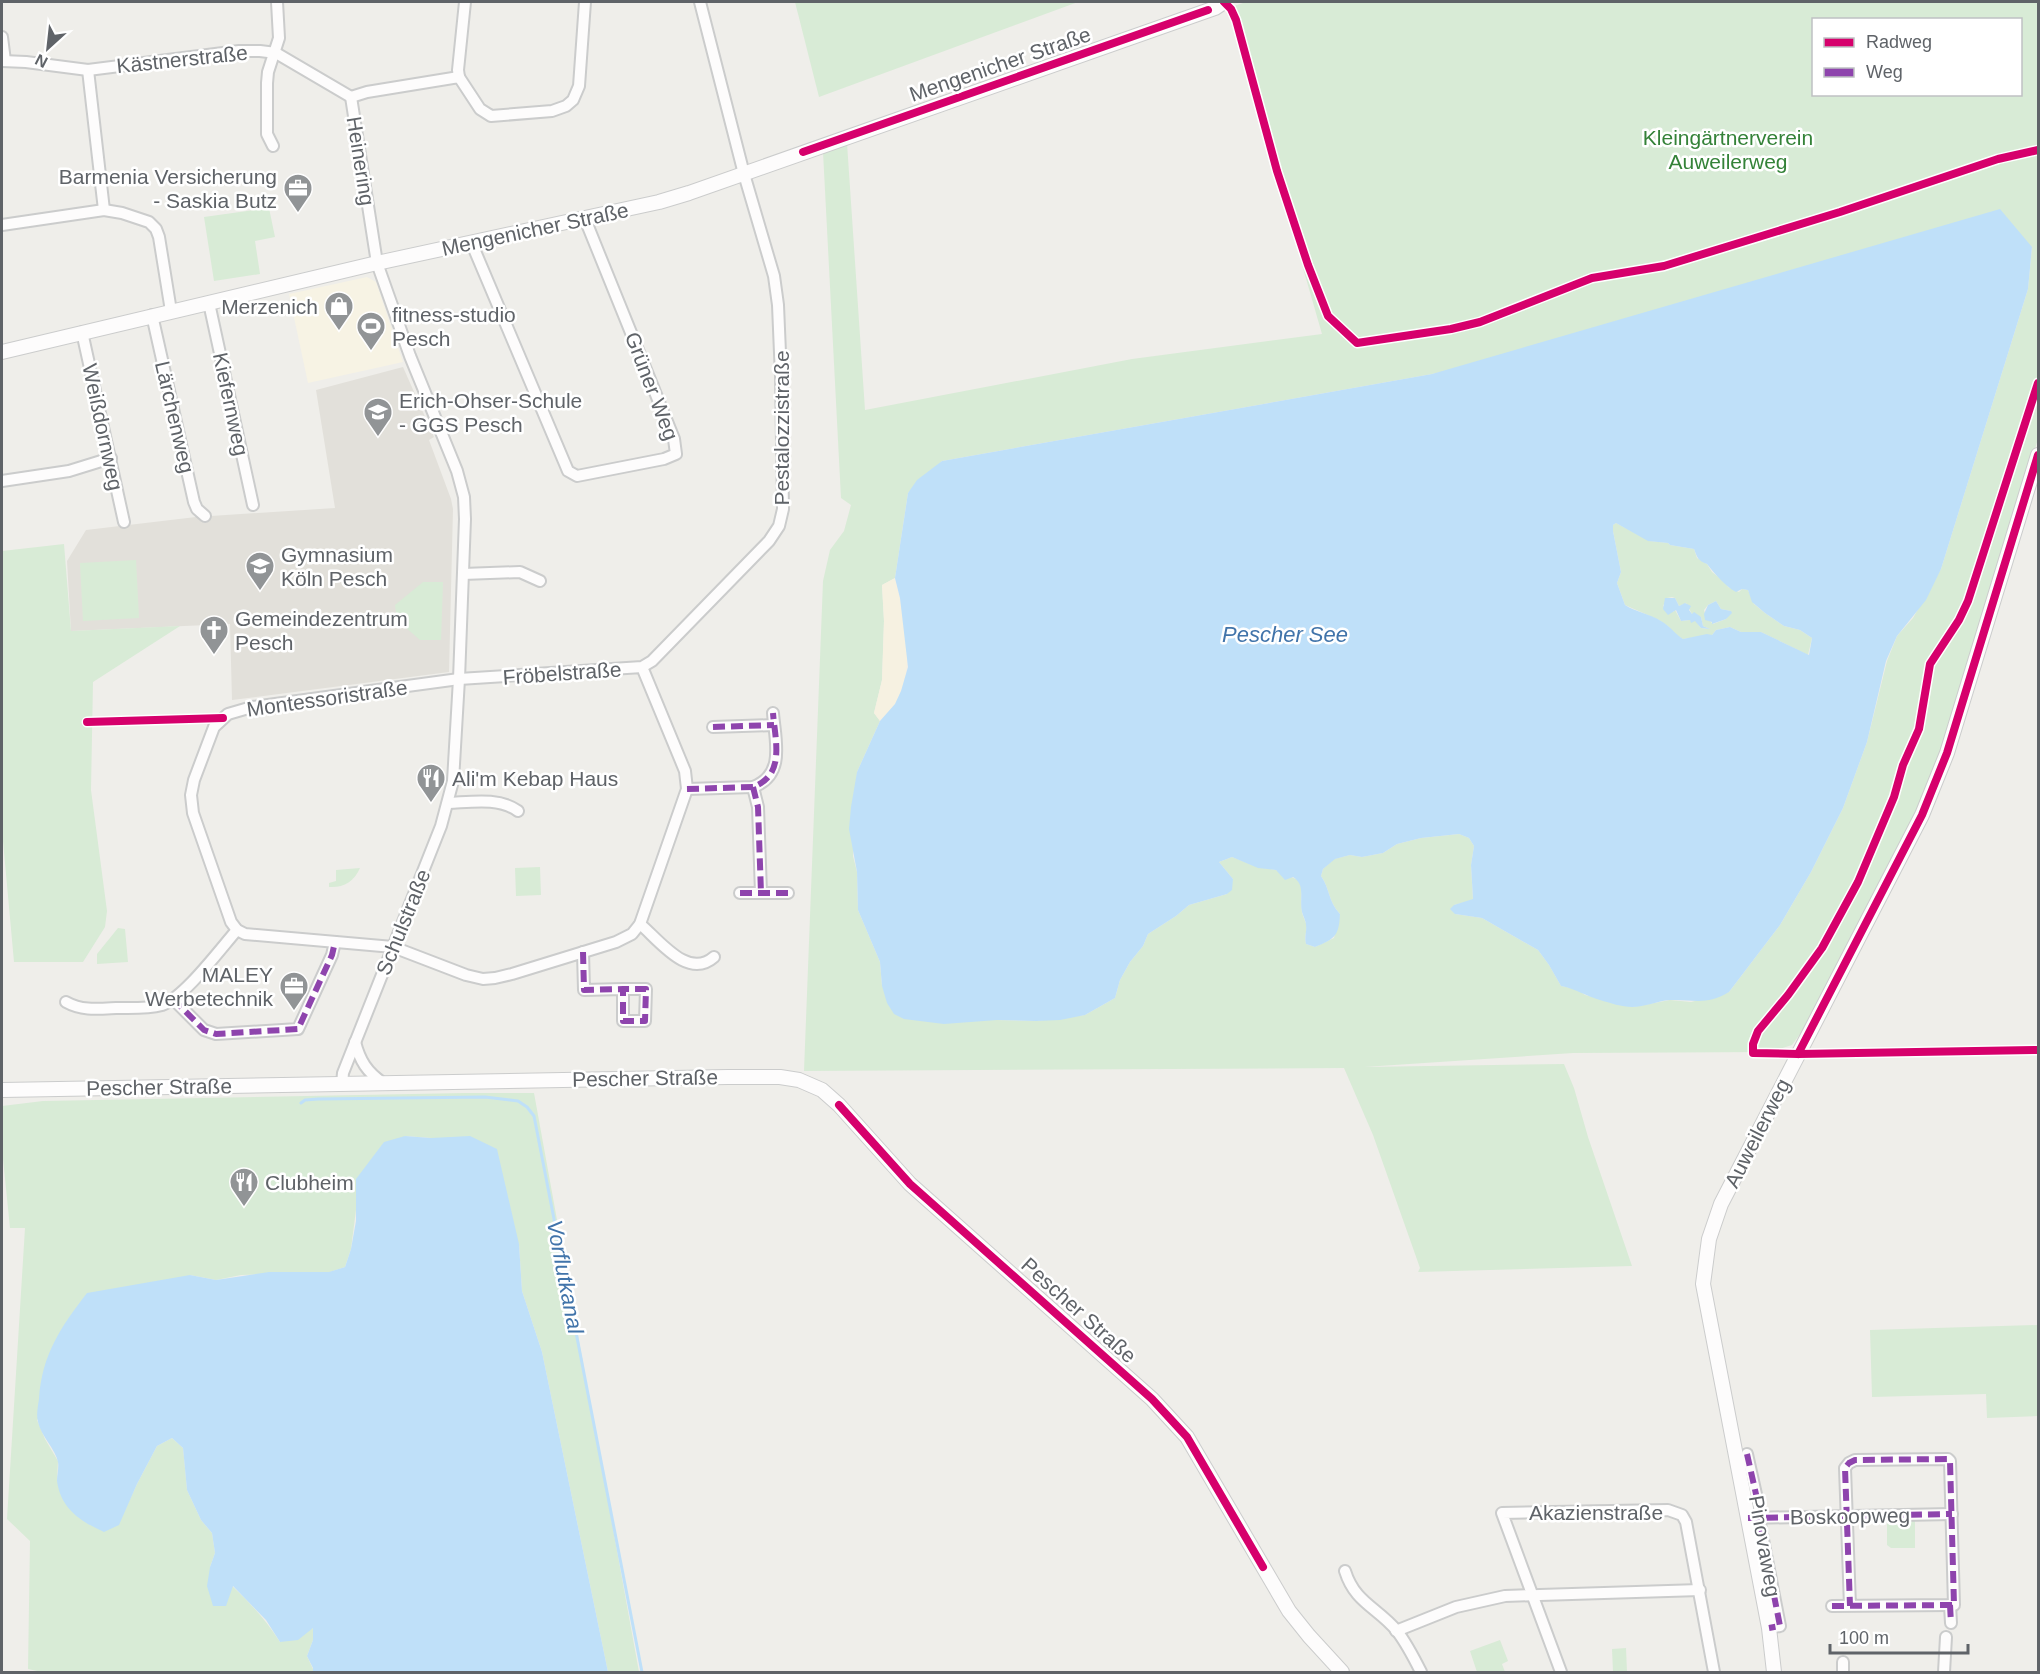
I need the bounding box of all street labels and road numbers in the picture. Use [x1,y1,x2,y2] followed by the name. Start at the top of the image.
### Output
[906,22,1094,106] street label: Mengenicher Straße
[115,41,249,77] street label: Kästnerstraße
[343,115,379,207] street label: Heinering
[440,198,630,260] street label: Mengenicher Straße
[621,329,683,443] street label: Grüner Weg
[209,350,253,458] street label: Kiefernweg
[770,350,793,506] street label: Pestalozzistraße
[151,359,199,475] street label: Lärchenweg
[78,361,128,493] street label: Weißdornweg
[502,657,622,689] street label: Fröbelstraße
[245,675,409,721] street label: Montessoristraße
[371,866,435,978] street label: Schulstraße
[572,1065,718,1091] street label: Pescher Straße
[86,1074,232,1100] street label: Pescher Straße
[1720,1075,1794,1191] street label: Auweilerweg
[1017,1253,1141,1367] street label: Pescher Straße
[1745,1493,1785,1599] street label: Pinovaweg
[1529,1501,1663,1524] street label: Akazienstraße
[1790,1503,1910,1529] street label: Boskoopweg

